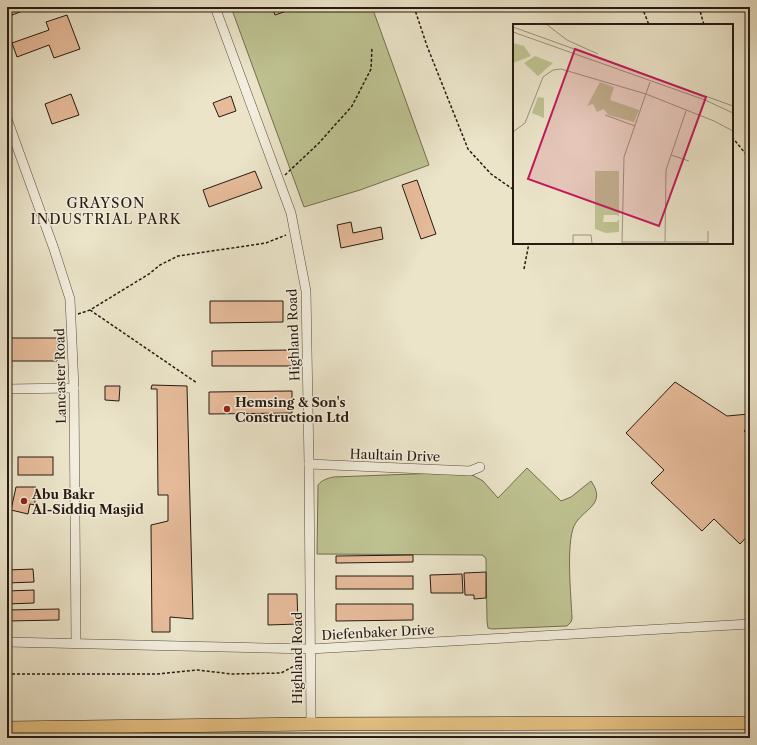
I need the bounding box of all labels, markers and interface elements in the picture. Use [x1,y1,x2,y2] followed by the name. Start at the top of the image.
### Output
[513,24,733,244] inset map
[30,194,182,228] district label: GRAYSON INDUSTRIAL PARK
[283,288,303,381] street label: Highland Road
[51,328,69,424] street label: Lancaster Road
[235,394,349,425] place label: Hemsing & Son's Construction Ltd
[222,404,232,414] marker: Hemsing & Son's Construction Ltd
[349,445,441,465] street label: Haultain Drive
[31,486,144,517] place label: Abu Bakr Al-Siddiq Masjid
[19,496,29,506] marker: Abu Bakr Al-Siddiq Masjid
[289,612,305,704] street label: Highland Road
[321,621,435,643] street label: Diefenbaker Drive

